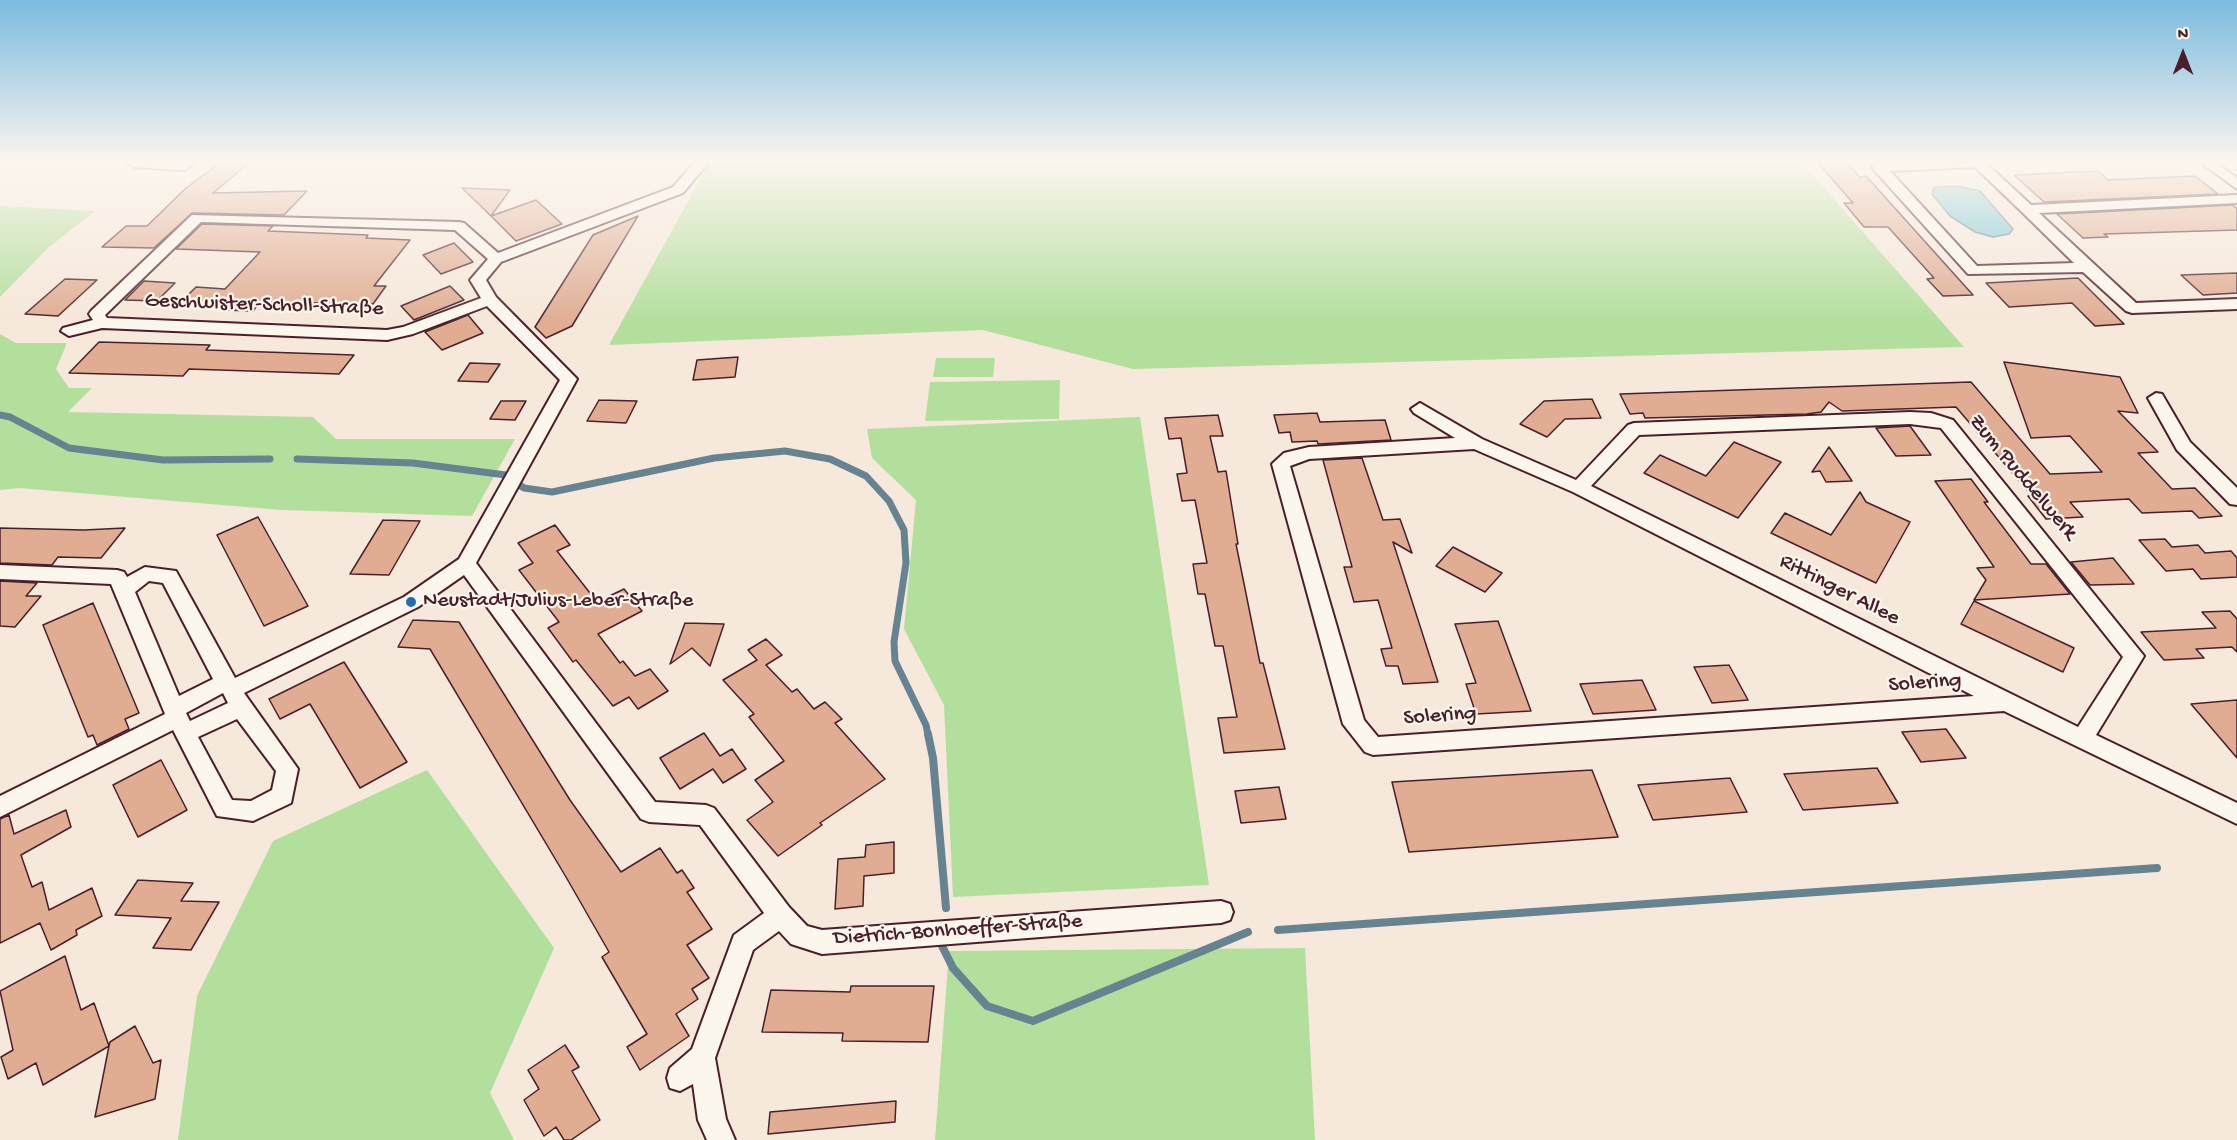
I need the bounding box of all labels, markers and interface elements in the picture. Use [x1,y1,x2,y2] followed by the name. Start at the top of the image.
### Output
[2153,24,2213,84] north arrow
[2178,26,2188,45] text: N
[144,289,384,323] street label: Geschwister-Scholl-Straße
[1962,410,2082,546] street label: Zum Puddelwerk
[1774,549,1904,633] street label: Rittinger Allee
[423,589,693,615] place label: Neustadt/Julius-Leber-Straße
[404,595,418,609] marker: Neustadt/Julius-Leber-Straße
[1887,668,1963,700] street label: Solering
[1402,701,1478,733] street label: Solering
[833,909,1083,953] street label: Dietrich-Bonhoeffer-Straße

